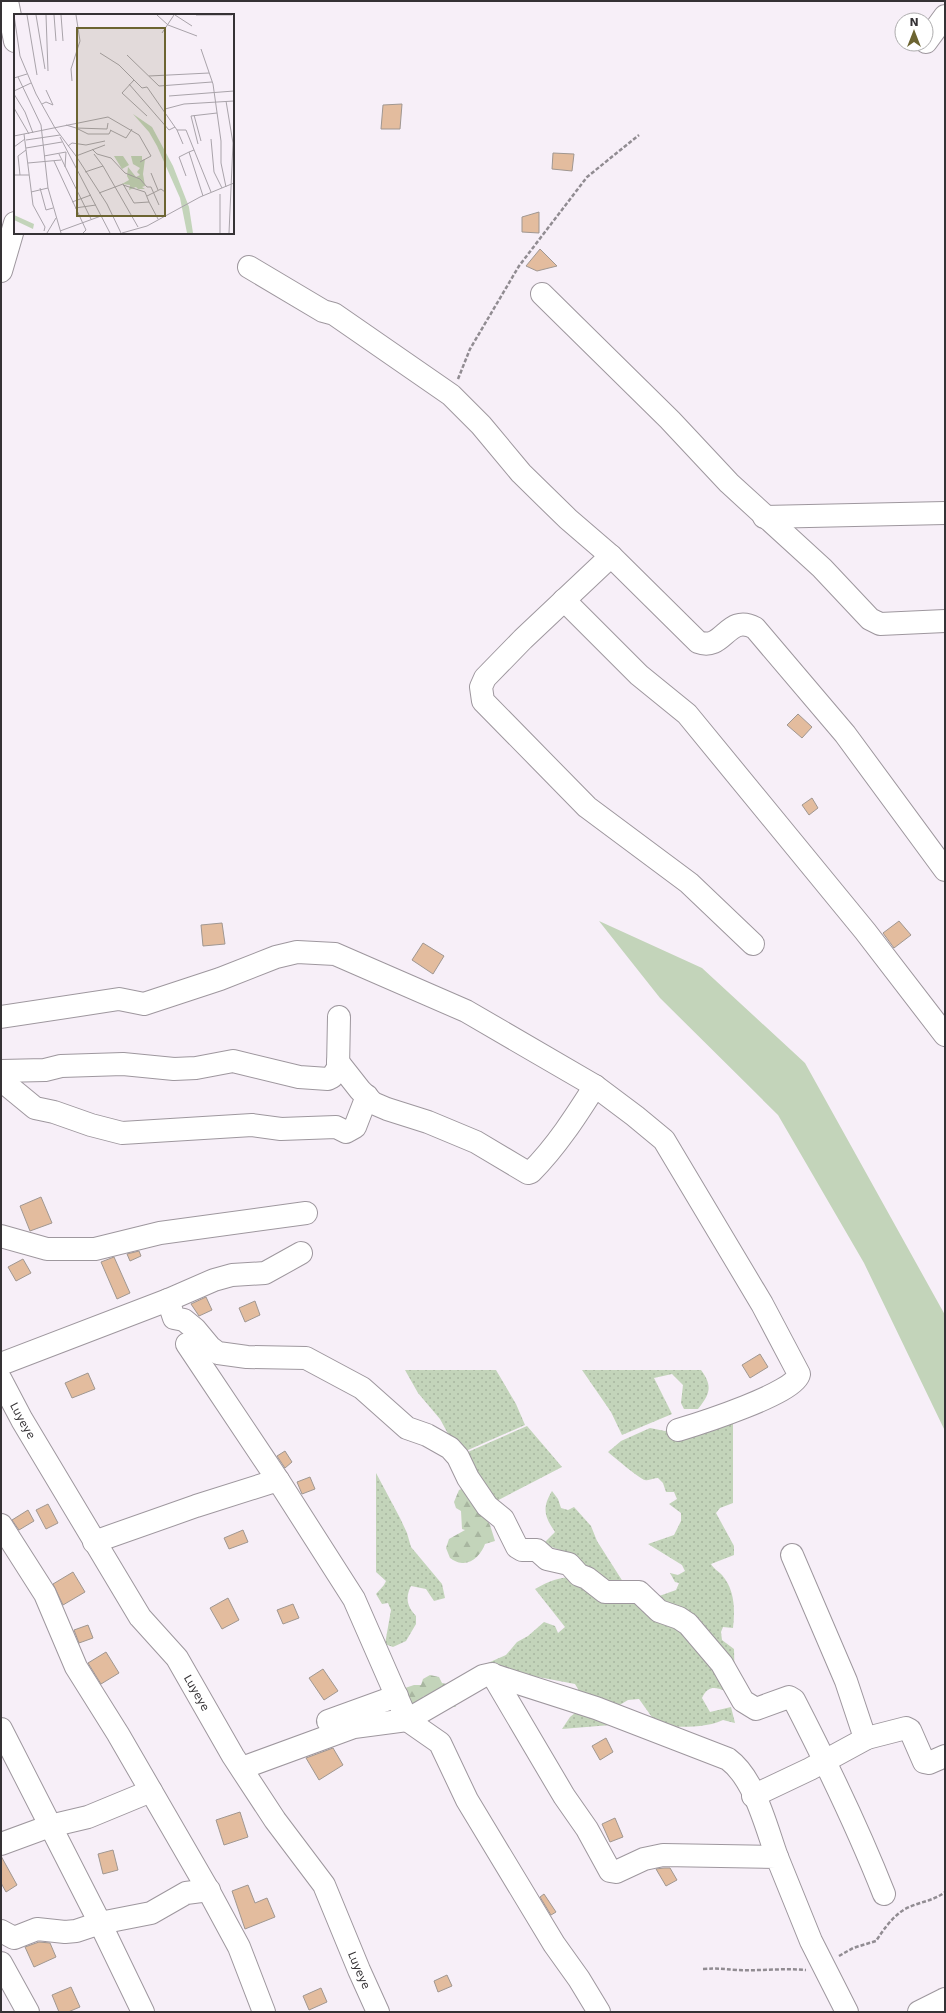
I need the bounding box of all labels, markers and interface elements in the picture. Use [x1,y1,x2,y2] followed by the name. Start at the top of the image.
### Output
[894,12,934,52] north arrow
[14,14,234,234] inset map
[909,16,919,29] text: N
[7,1400,38,1441] street label: Luyeye
[181,1672,212,1713] street label: Luyeye
[346,1949,373,1991] street label: Luyeye

